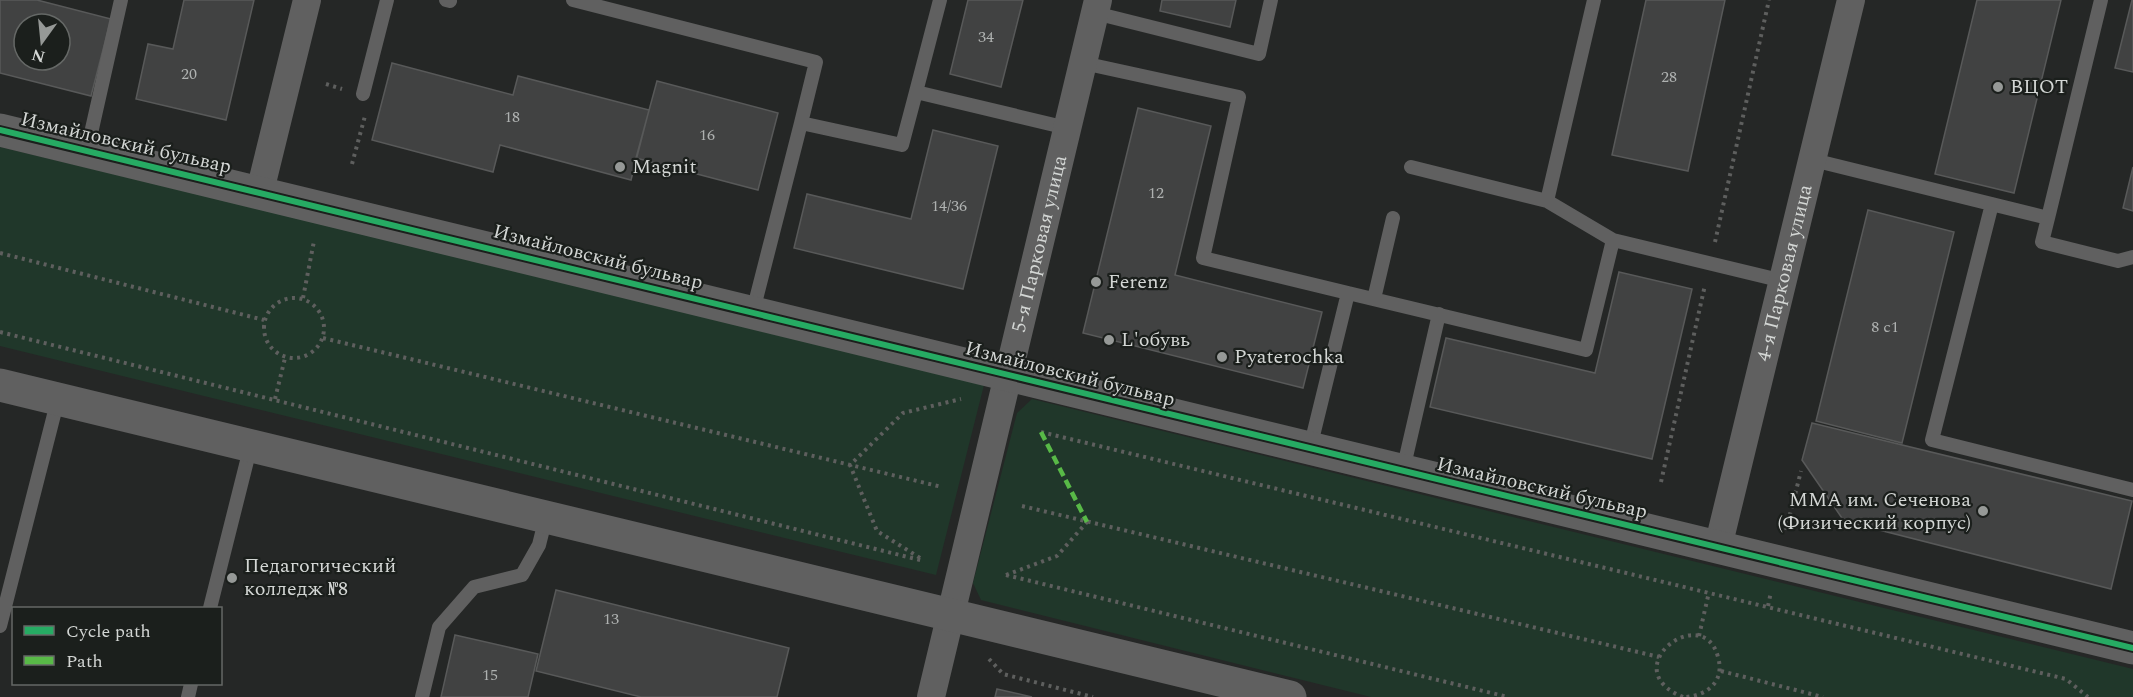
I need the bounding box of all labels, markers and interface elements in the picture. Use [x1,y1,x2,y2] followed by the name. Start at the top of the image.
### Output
[12,12,72,72] north arrow
[978,25,994,49] house number: 34
[29,42,48,69] text: N
[181,62,197,86] house number: 20
[1661,65,1677,89] house number: 28
[2010,72,2068,102] place label: ВЦОТ
[1991,80,2005,94] marker: ВЦОТ
[18,104,234,182] street label: Измайловский бульвар
[504,105,520,129] house number: 18
[699,123,715,147] house number: 16
[632,152,696,182] place label: Magnit
[1004,152,1075,336] street label: 5-я Парковая улица
[613,160,627,174] marker: Magnit
[1148,181,1164,205] house number: 12
[1749,181,1821,365] street label: 4-я Парковая улица
[931,194,967,218] house number: 14/36
[490,216,706,298] street label: Измайловский бульвар
[1108,267,1168,297] place label: Ferenz
[1089,275,1103,289] marker: Ferenz
[1871,315,1899,339] house number: 8 с1
[1121,325,1190,355] place label: L'обувь
[962,333,1178,415] street label: Измайловский бульвар
[1102,333,1116,347] marker: L'обувь
[1234,342,1344,372] place label: Pyaterochka
[1215,350,1229,364] marker: Pyaterochka
[1434,449,1650,527] street label: Измайловский бульвар
[1777,485,1971,538] place label: ММА им. Сеченова (Физический корпус)
[1976,504,1990,518] marker: ММА им. Сеченова (Физический корпус)
[244,551,396,604] place label: Педагогический колледж №8
[225,571,239,585] marker: Педагогический колледж №8
[12,607,222,685] legend
[603,607,619,631] house number: 13
[66,618,151,645] text: Cycle path
[66,648,103,675] text: Path
[482,663,498,687] house number: 15

